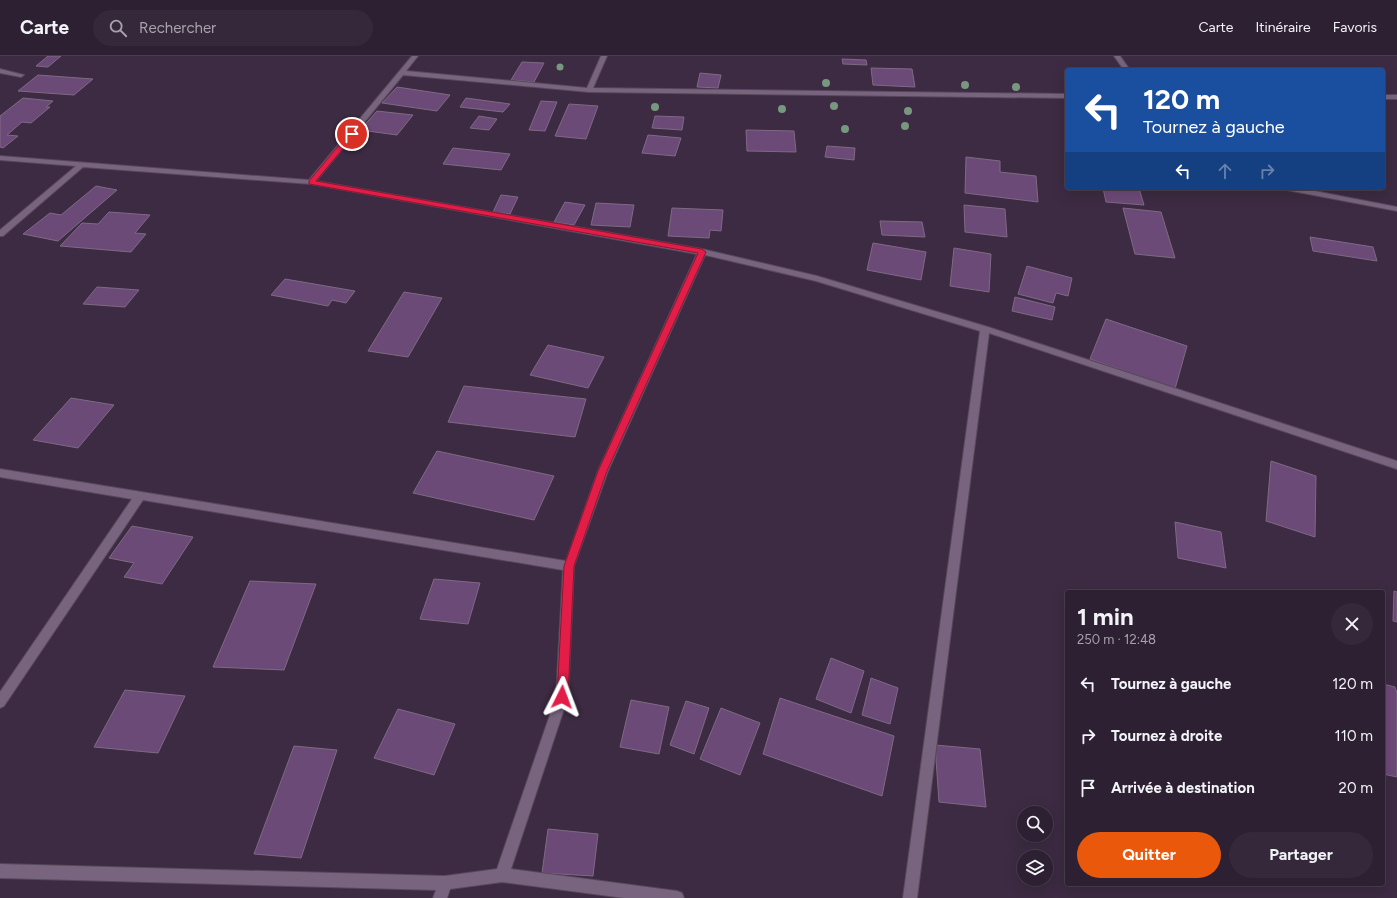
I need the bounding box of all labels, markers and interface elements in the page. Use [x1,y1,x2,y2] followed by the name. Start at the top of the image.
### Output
[93,10,373,46] search box
[20,16,69,39] text: Carte
[107,17,129,39] icon: search
[139,19,216,37] text: Rechercher
[1199,19,1233,36] text: Carte
[1255,19,1311,36] text: Itinéraire
[1333,19,1377,36] text: Favoris
[1143,82,1220,116] text: 120 m
[1077,84,1129,136] icon: left
[1143,116,1285,138] text: Tournez à gauche
[335,117,369,151] pin
[341,123,363,145] icon: arrive
[1172,160,1194,182] icon: left
[1214,160,1236,182] icon: ahead
[1256,160,1278,182] icon: right
[1077,602,1134,631] text: 1 min
[1331,603,1373,645] button: close
[1077,632,1156,647] text: 250 m · 12:48
[1077,673,1099,695] icon: left
[1111,675,1231,693] text: Tournez à gauche
[1332,675,1373,693] text: 120 m
[541,676,583,718] position arrow
[1077,725,1099,747] icon: right
[1111,727,1222,745] text: Tournez à droite
[1335,727,1373,745] text: 110 m
[1077,777,1099,799] icon: arrive
[1111,779,1255,797] text: Arrivée à destination
[1339,779,1373,797] text: 20 m
[1017,806,1053,886] map controls
[1017,806,1053,842] button: search
[1077,832,1221,878] button: Quitter
[1229,832,1373,878] button: Partager
[1017,850,1053,886] button: layers

